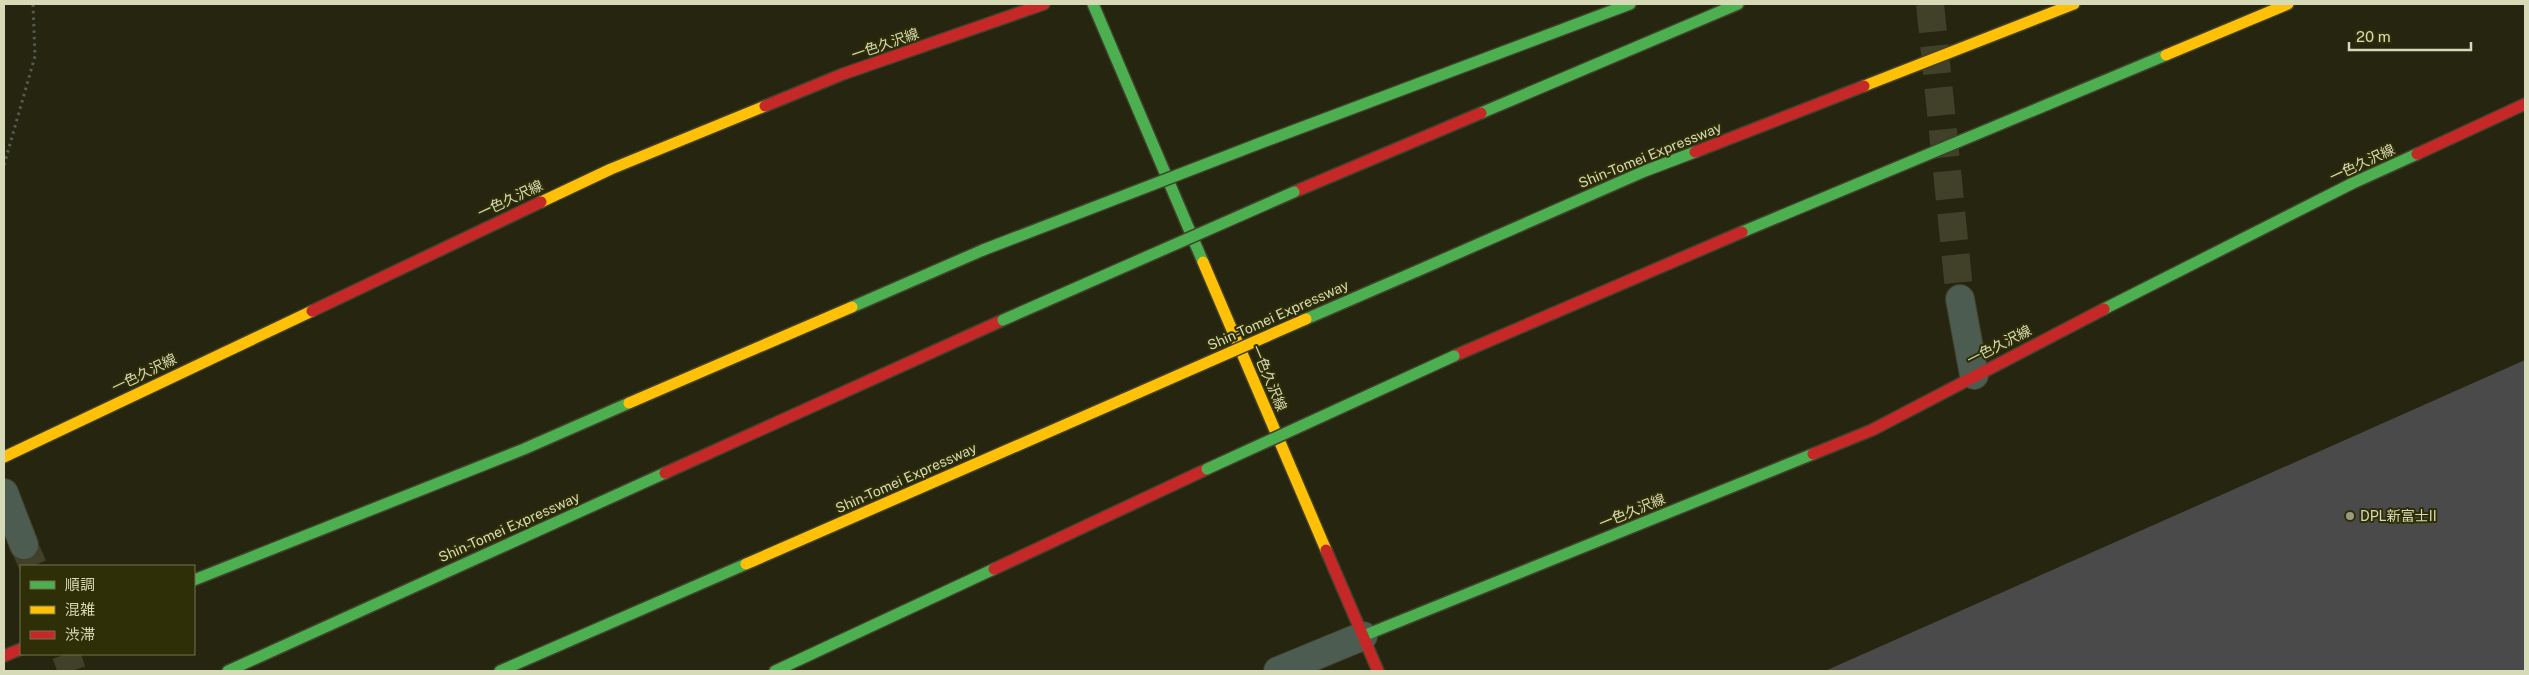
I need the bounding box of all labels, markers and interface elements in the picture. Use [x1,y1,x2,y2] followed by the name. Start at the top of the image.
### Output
[2349,20,2472,52] scale bar
[849,25,921,63] street label: 一色久沢線
[2356,28,2391,45] text: 20 m
[1576,119,1724,191] street label: Shin-Tomei Expressway
[2327,141,2397,185] street label: 一色久沢線
[475,177,545,221] street label: 一色久沢線
[1205,276,1351,353] street label: Shin-Tomei Expressway
[1964,322,2034,368] street label: 一色久沢線
[1248,343,1290,413] street label: 一色久沢線
[109,350,179,396] street label: 一色久沢線
[833,439,979,516] street label: Shin-Tomei Expressway
[436,488,582,565] street label: Shin-Tomei Expressway
[1597,490,1667,532] street label: 一色久沢線
[2360,508,2437,524] place label: DPL新富士II
[2344,510,2356,522] marker: DPL新富士II
[20,565,195,655] legend
[65,576,95,593] text: 順調
[65,601,95,618] text: 混雑
[65,626,95,643] text: 渋滞

